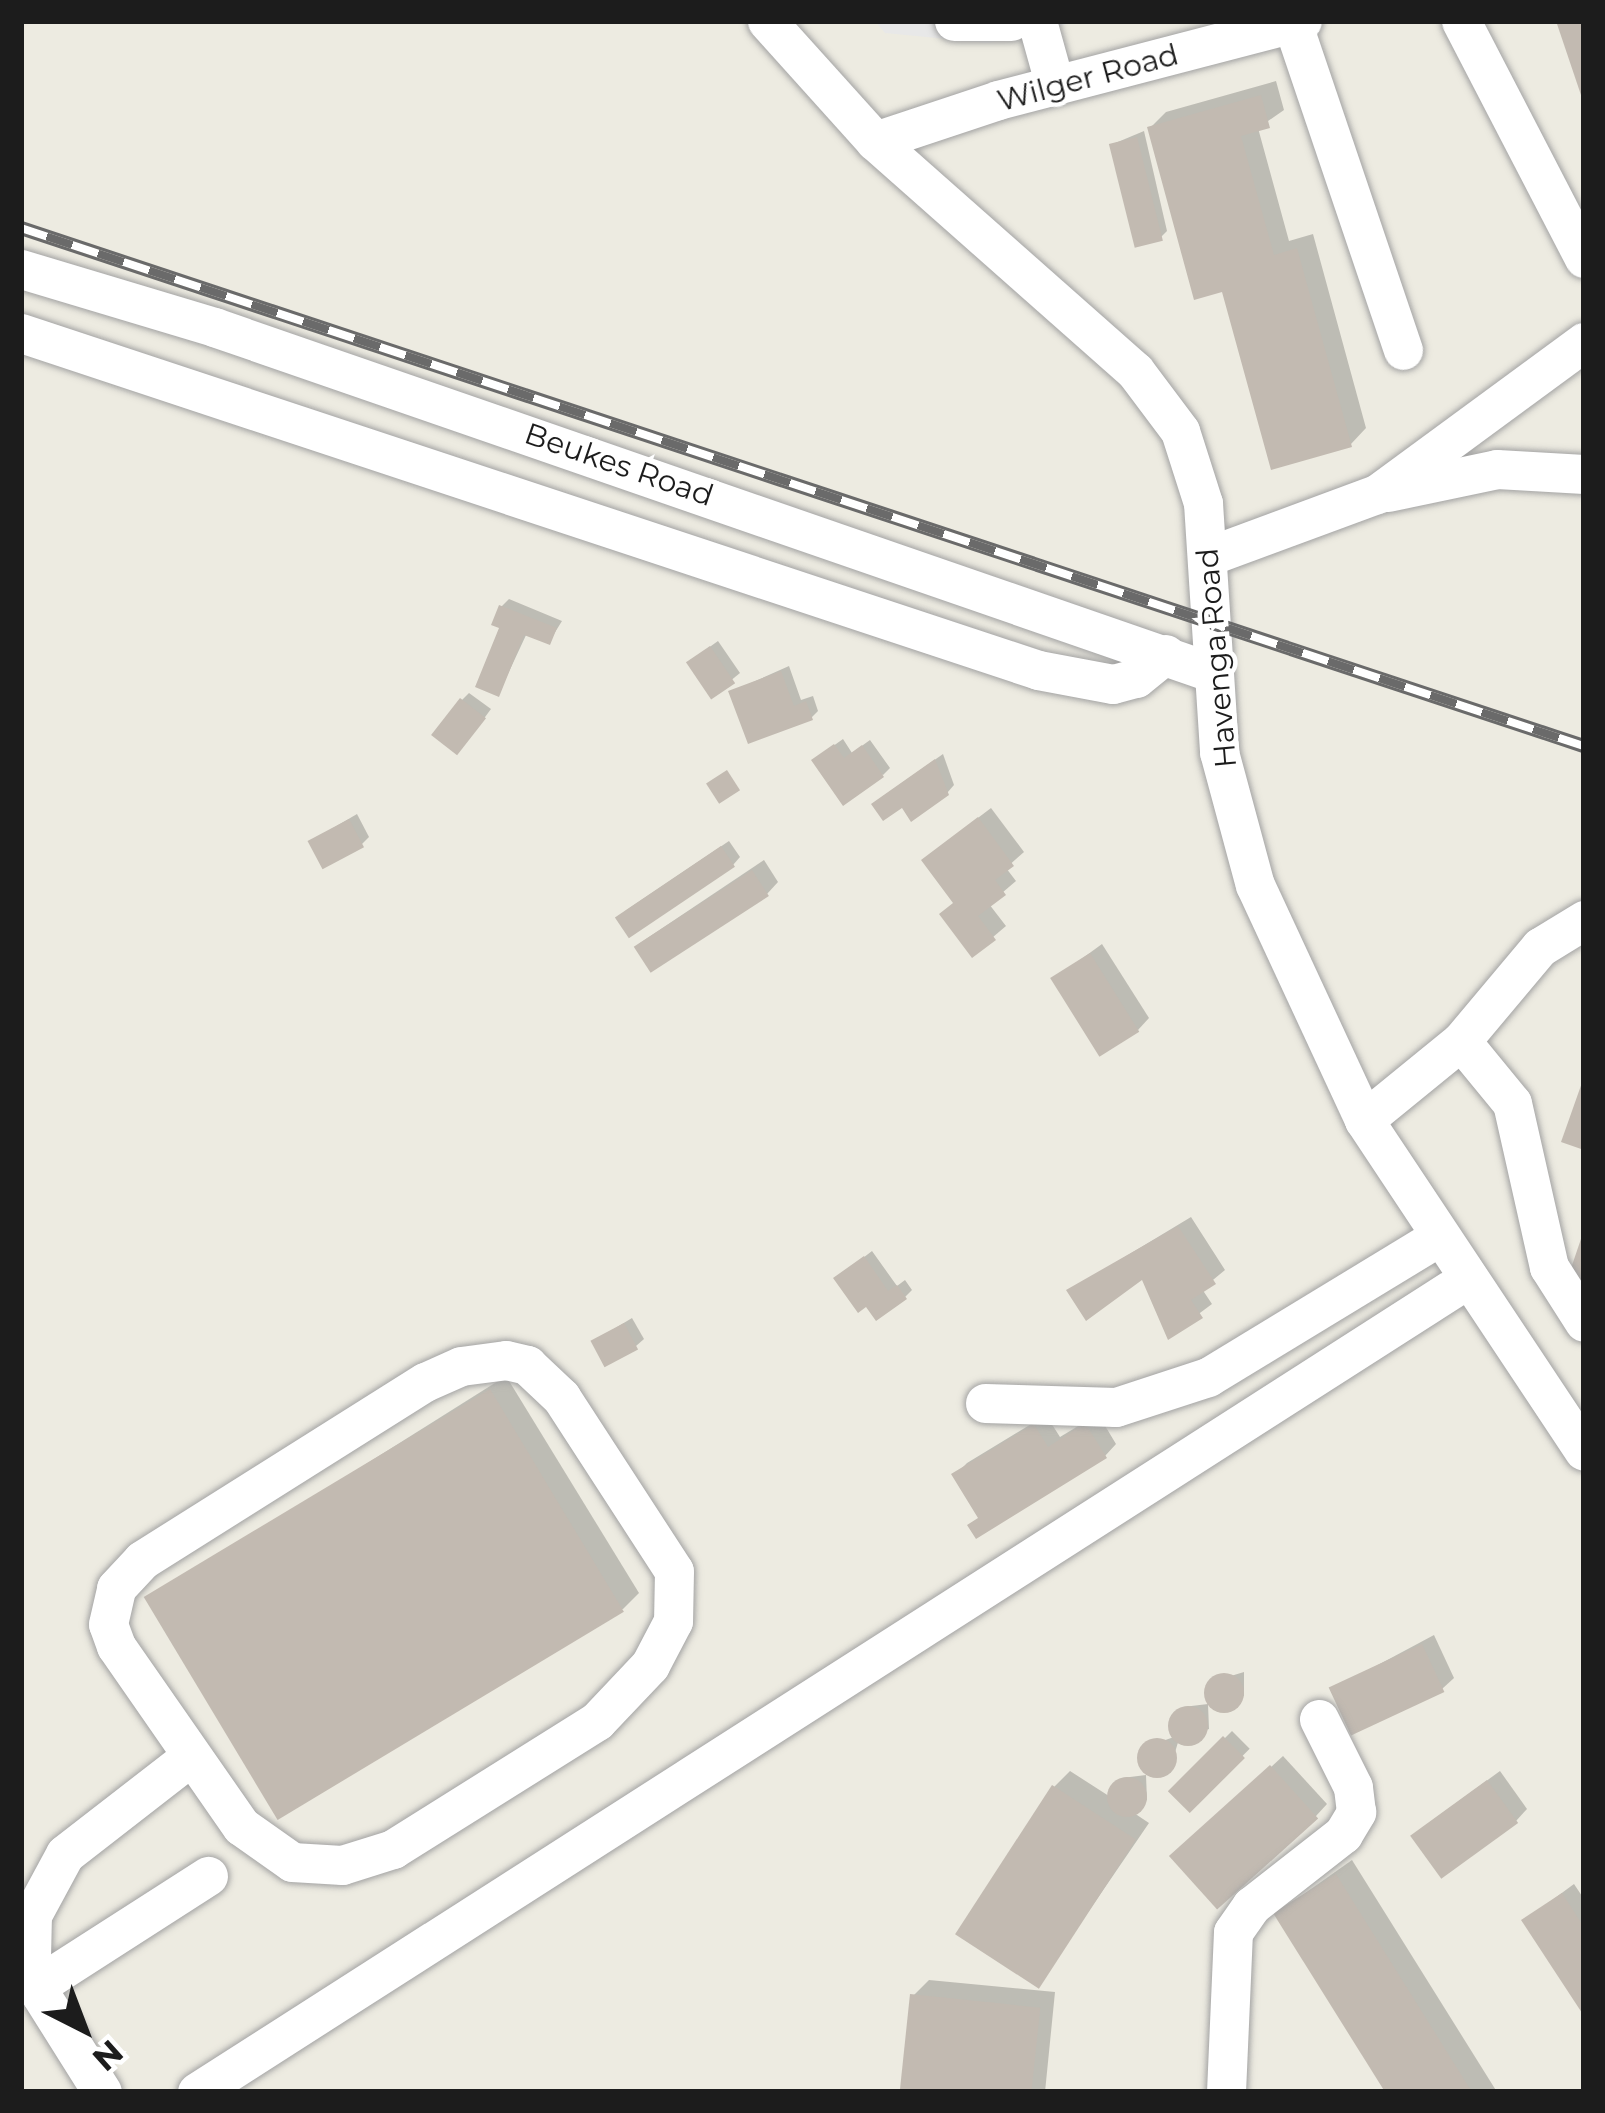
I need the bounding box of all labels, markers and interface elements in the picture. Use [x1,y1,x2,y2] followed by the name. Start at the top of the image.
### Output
[994,37,1182,119] street label: Wilger Road
[520,416,718,514] street label: Beukes Road
[1189,547,1245,769] street label: Havenga Road
[24,1969,144,2089] north arrow
[85,2032,131,2080] text: N

